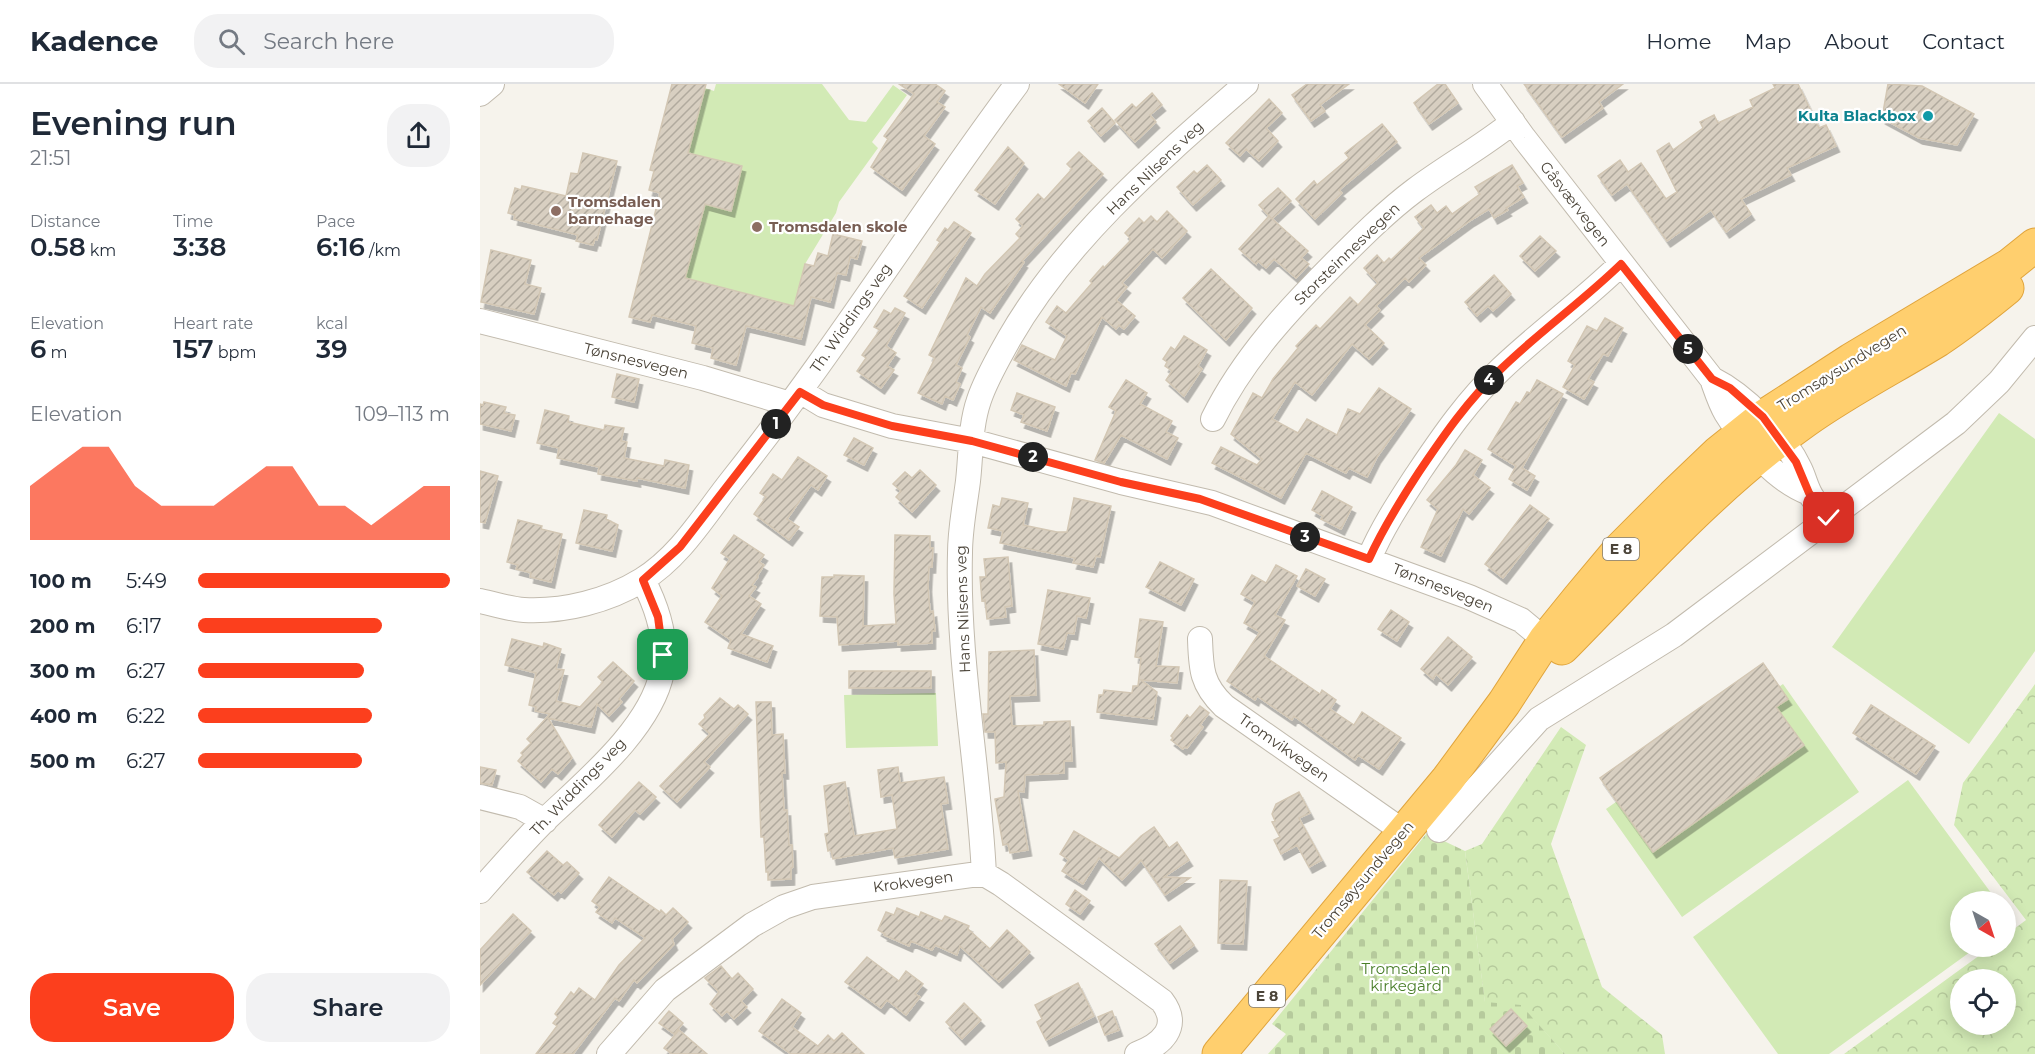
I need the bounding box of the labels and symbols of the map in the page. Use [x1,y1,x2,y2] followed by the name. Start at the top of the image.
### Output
[1798,106,1916,125] place label: Kulta Blackbox
[1921,109,1935,123] marker: Kulta Blackbox
[1102,116,1207,219] street label: Hans Nilsens veg
[1536,157,1615,250] street label: Gåsværvegen
[568,192,661,228] place label: Tromsdalen barnehage
[1290,198,1403,309] street label: Storsteinnesvegen
[549,204,563,218] marker: Tromsdalen barnehage
[769,217,907,236] place label: Tromsdalen skole
[750,220,764,234] marker: Tromsdalen skole
[806,259,896,376] street label: Th. Widdings veg
[1774,320,1910,415] street label: Tromsøysundvegen
[1673,334,1703,364] pin: 5
[582,338,691,383] street label: Tønsnesvegen
[1474,365,1504,395] pin: 4
[761,409,791,439] pin: 1
[1018,442,1048,472] pin: 2
[1803,492,1854,543] pin
[1290,522,1320,552] pin: 3
[1603,538,1639,560] road number: E 8
[951,545,974,673] street label: Hans Nilsens veg
[1390,559,1497,616] street label: Tønsnesvegen
[637,629,688,680] pin
[1235,709,1333,786] street label: Tromvikvegen
[526,733,629,840] street label: Th. Widdings veg
[1308,817,1418,943] street label: Tromsøysundvegen
[872,866,954,897] street label: Krokvegen
[1950,891,2016,957] north arrow
[1361,959,1451,995] park label: Tromsdalen kirkegård
[1249,985,1285,1007] road number: E 8

